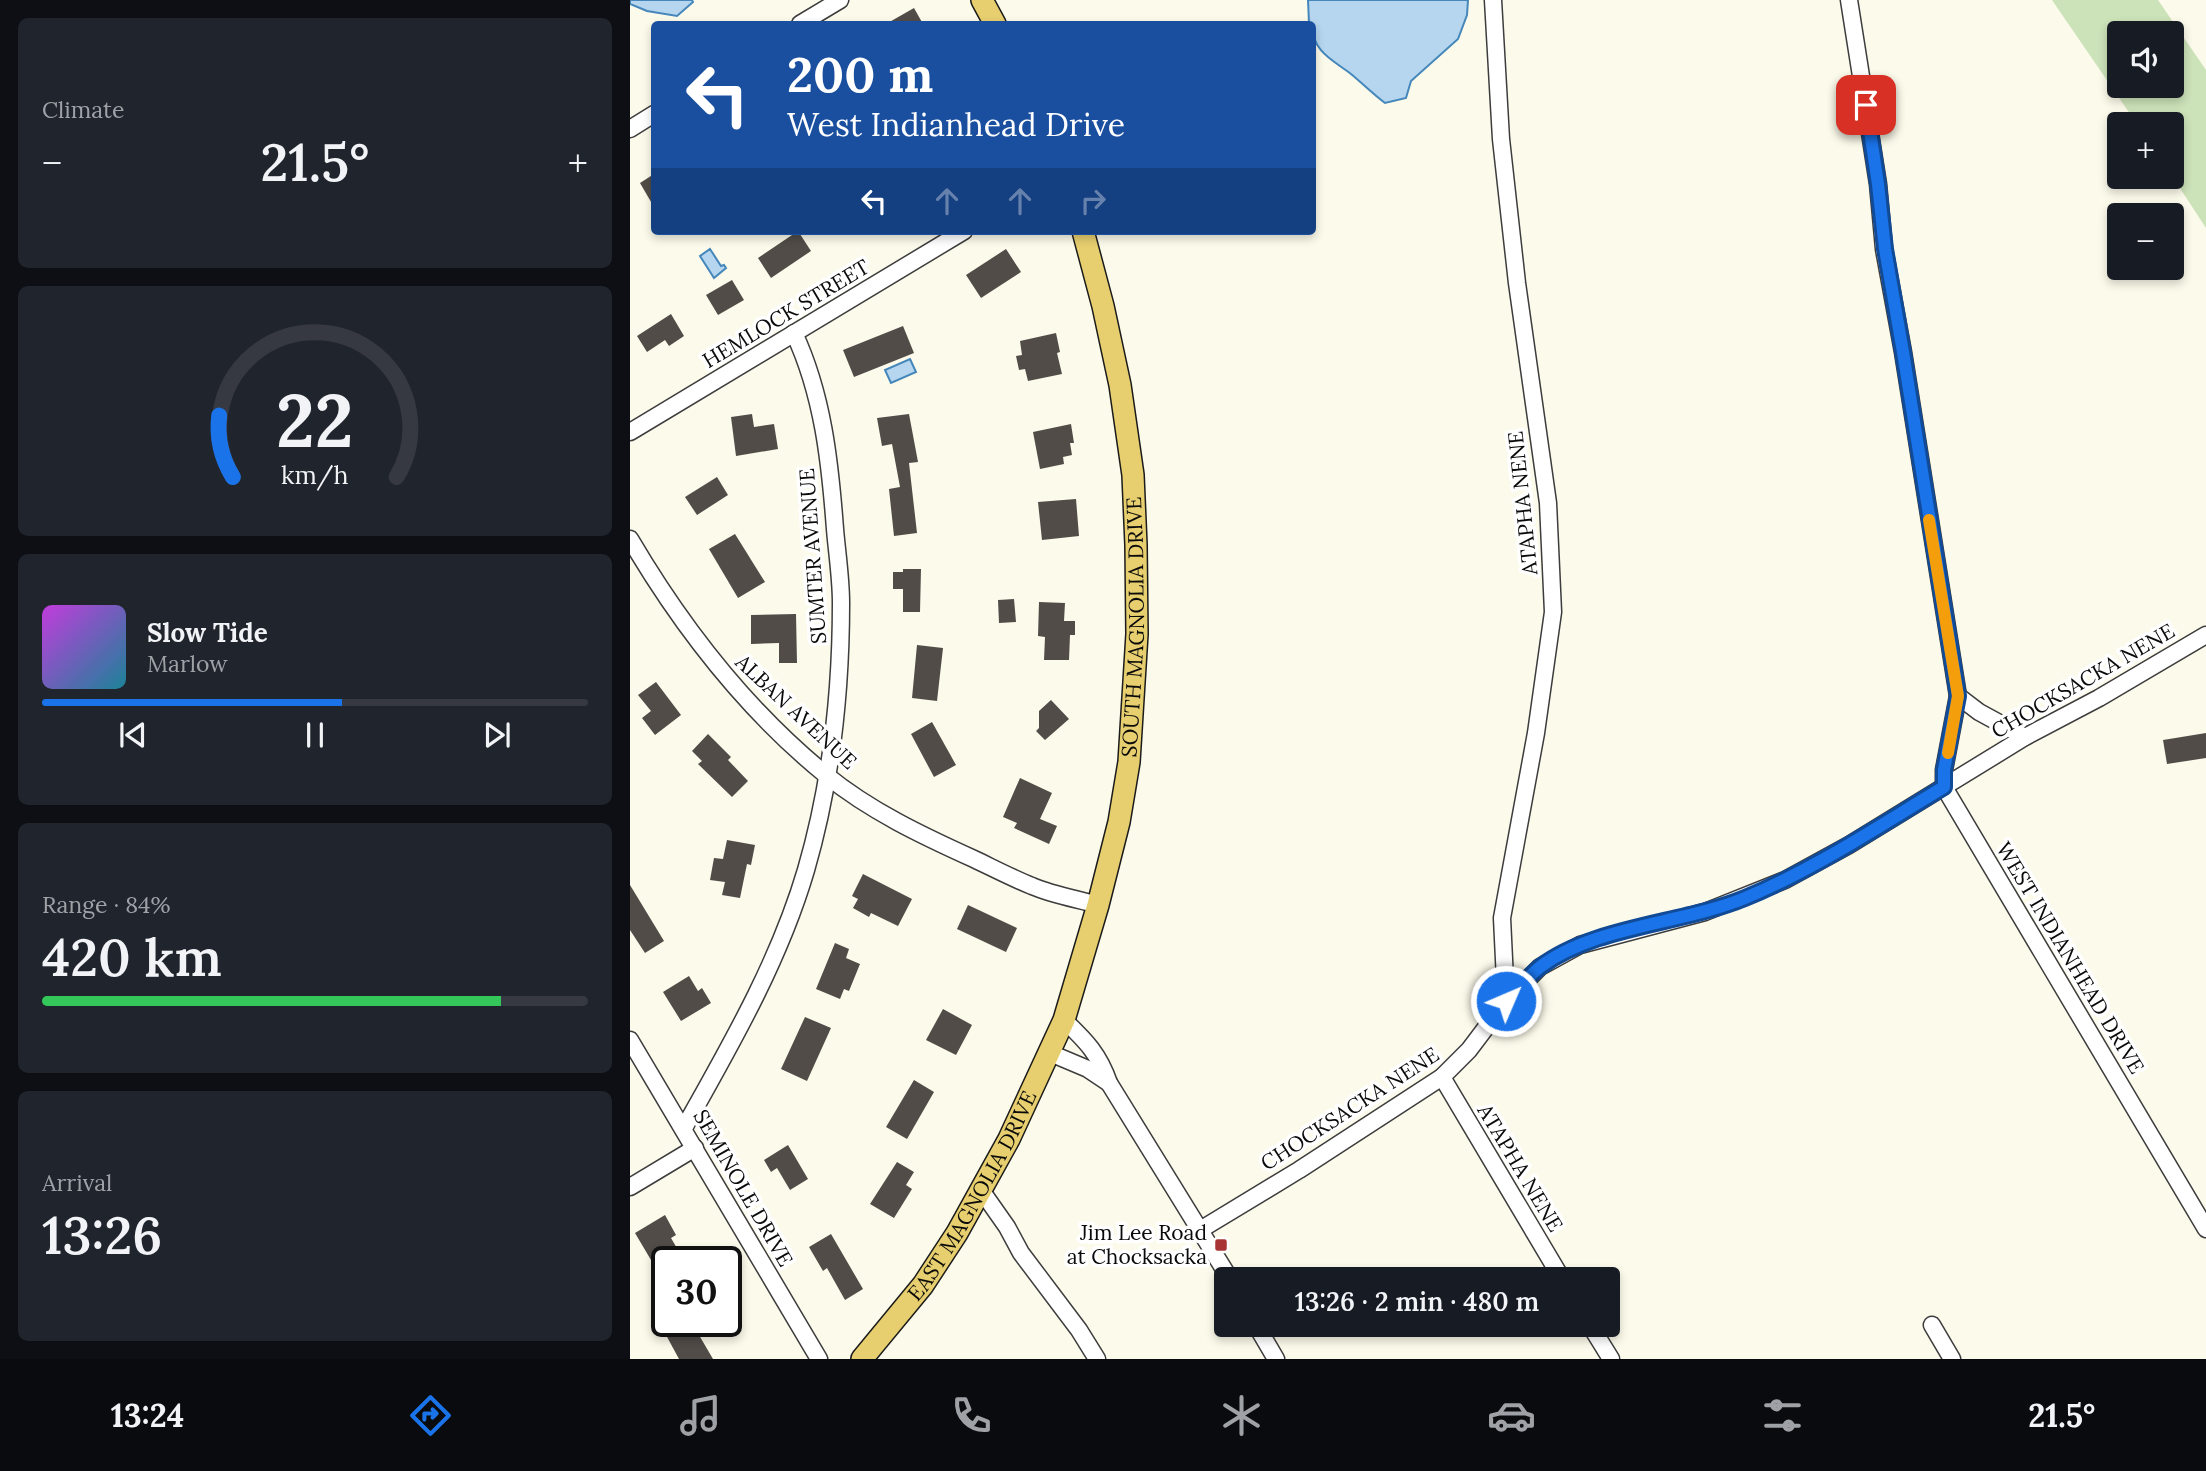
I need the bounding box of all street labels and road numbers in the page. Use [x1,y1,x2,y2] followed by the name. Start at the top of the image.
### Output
[697,253,874,374] street label: HEMLOCK STREET
[1502,430,1544,577] street label: ATAPHA NENE
[793,467,832,645] street label: SUMTER AVENUE
[1115,496,1150,758] street label: SOUTH MAGNOLIA DRIVE
[1986,617,2179,744] street label: CHOCKSACKA NENE
[729,648,863,775] street label: ALBAN AVENUE
[1990,837,2150,1079] street label: WEST INDIANHEAD DRIVE
[1255,1041,1444,1176] street label: CHOCKSACKA NENE
[901,1086,1042,1306] street label: EAST MAGNOLIA DRIVE
[1471,1098,1569,1237] street label: ATAPHA NENE
[688,1104,799,1271] street label: SEMINOLE DRIVE

